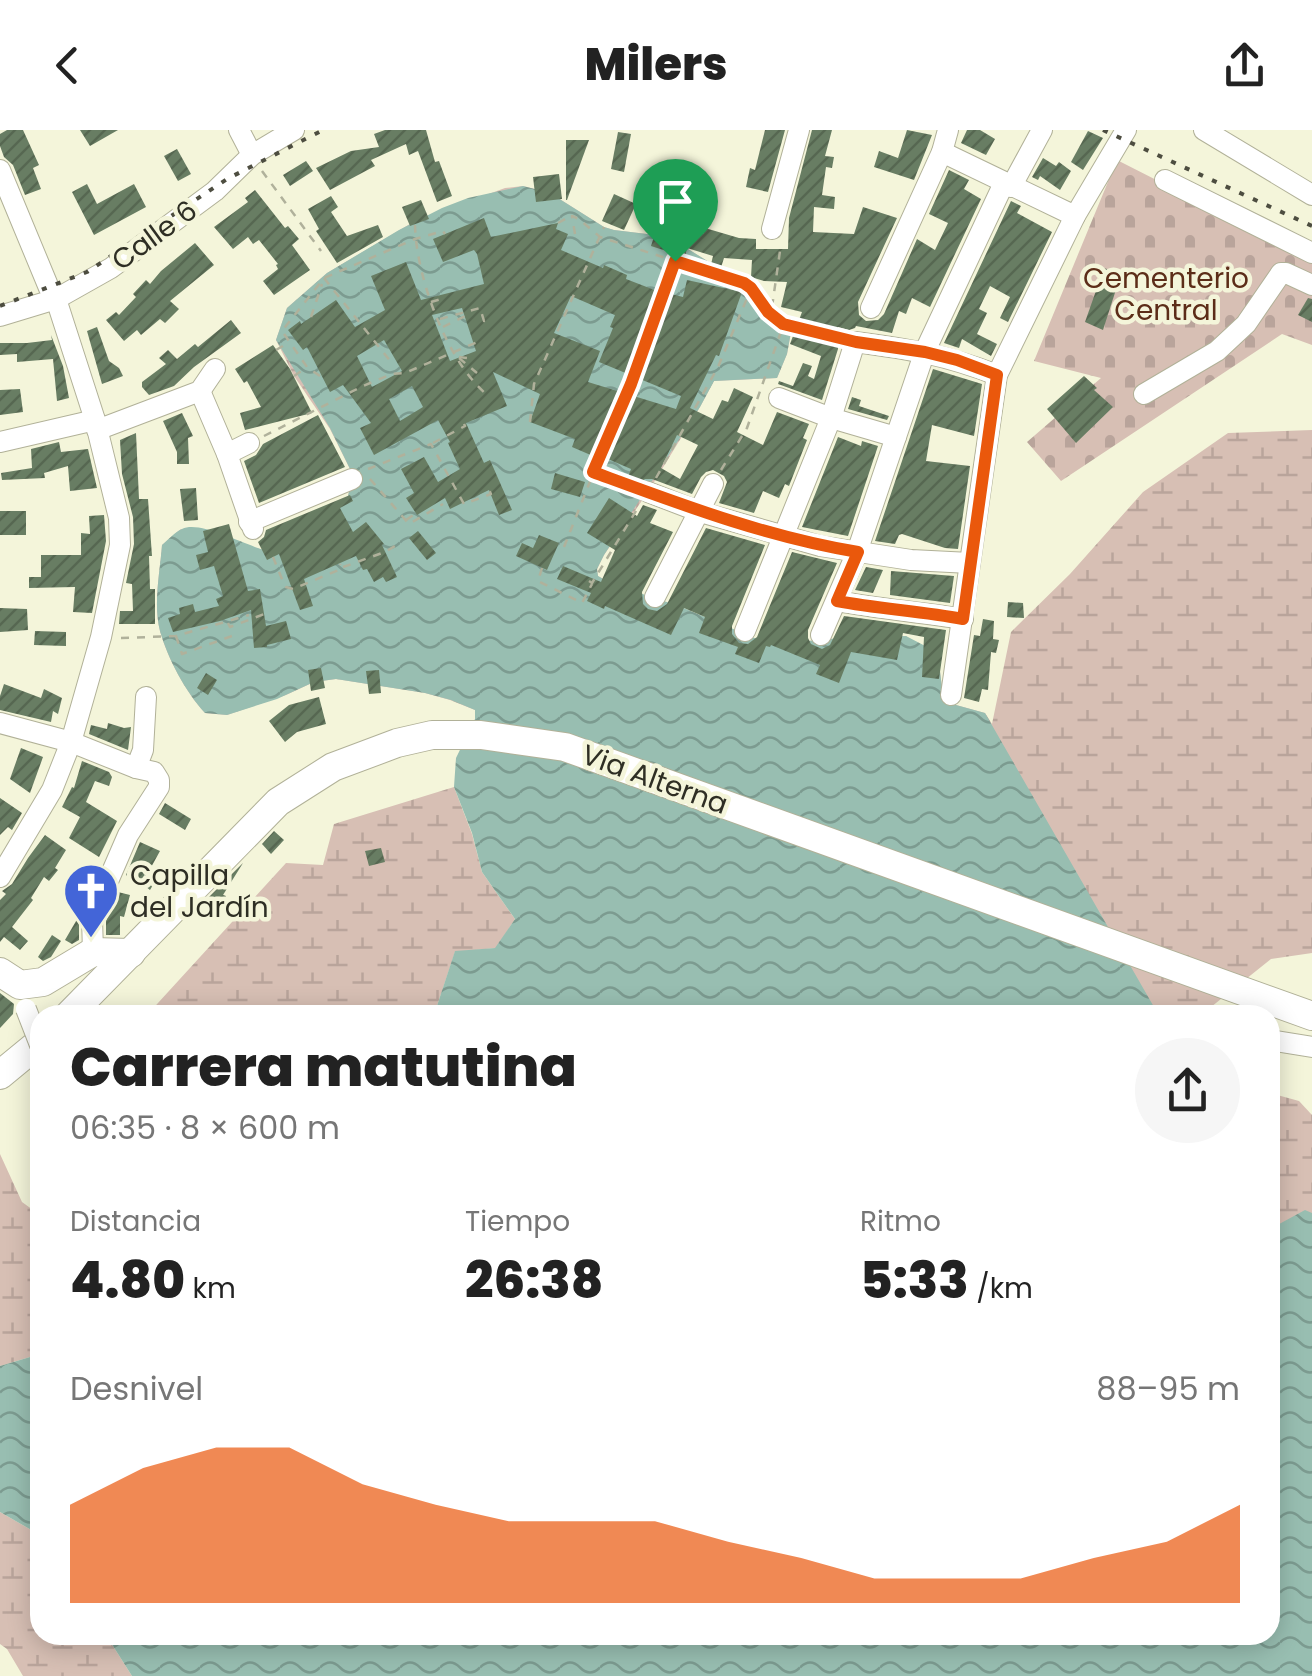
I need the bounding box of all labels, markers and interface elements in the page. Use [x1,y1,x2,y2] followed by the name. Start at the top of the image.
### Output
[584,33,728,96] text: Milers
[40,38,95,93] icon: back
[1217,38,1272,93] icon: share
[633,159,718,262] pin
[648,174,703,229] icon: arrive
[104,191,205,280] street label: Calle 6
[1083,259,1249,330] park label: Cementerio Central
[576,735,733,824] street label: Via Alterna
[130,856,269,927] place label: Capilla del Jardín
[61,861,121,940] church icon: Capilla del Jardín
[70,1028,577,1105] text: Carrera matutina
[1135,1038,1240,1143] button: share
[70,1105,340,1150] text: 06:35 · 8 × 600 m
[70,1202,201,1241] text: Distancia
[465,1202,570,1241] text: Tiempo
[860,1202,941,1241] text: Ritmo
[70,1245,185,1316] text: 4.80
[465,1245,603,1316] text: 26:38
[860,1245,969,1316] text: 5:33
[185,1269,236,1308] text: km
[969,1269,1033,1308] text: /km
[70,1366,203,1411] text: Desnivel
[1096,1366,1240,1411] text: 88–95 m

